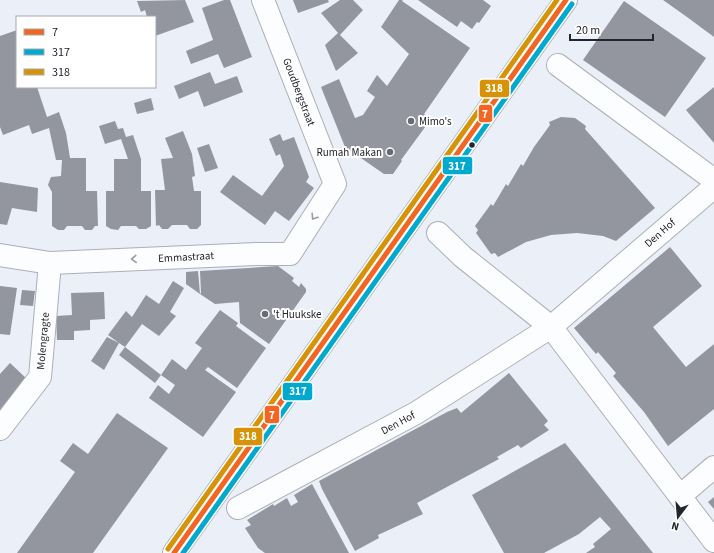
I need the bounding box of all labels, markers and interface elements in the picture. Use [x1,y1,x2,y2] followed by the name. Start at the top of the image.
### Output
[16,16,156,88] legend
[570,16,653,42] scale bar
[576,22,600,39] text: 20 m
[52,24,58,41] text: 7
[52,44,70,61] text: 317
[279,56,319,129] street label: Goudbergstraat
[52,64,70,81] text: 318
[479,79,510,98] line badge: 318
[485,81,503,96] text: 318
[478,104,493,123] line badge: 7
[482,107,488,122] text: 7
[419,114,452,129] place label: Mimo's
[406,116,416,126] marker: Mimo's
[467,140,477,150] unlabelled marker
[316,145,382,160] place label: Rumah Makan
[385,147,395,157] marker: Rumah Makan
[442,156,473,175] line badge: 317
[448,159,466,174] text: 317
[311,213,318,220] one-way arrow
[641,215,679,251] street label: Den Hof
[158,248,215,266] street label: Emmastraat
[131,255,137,264] one-way arrow
[273,307,322,322] place label: 't Huukske
[260,309,270,319] marker: 't Huukske
[33,311,53,370] street label: Molengragte
[282,382,313,401] line badge: 317
[289,384,307,399] text: 317
[264,405,280,424] line badge: 7
[378,407,418,438] street label: Den Hof
[269,408,275,423] text: 7
[233,427,263,446] line badge: 318
[239,429,257,444] text: 318
[658,497,698,537] north arrow
[670,518,681,534] text: N

